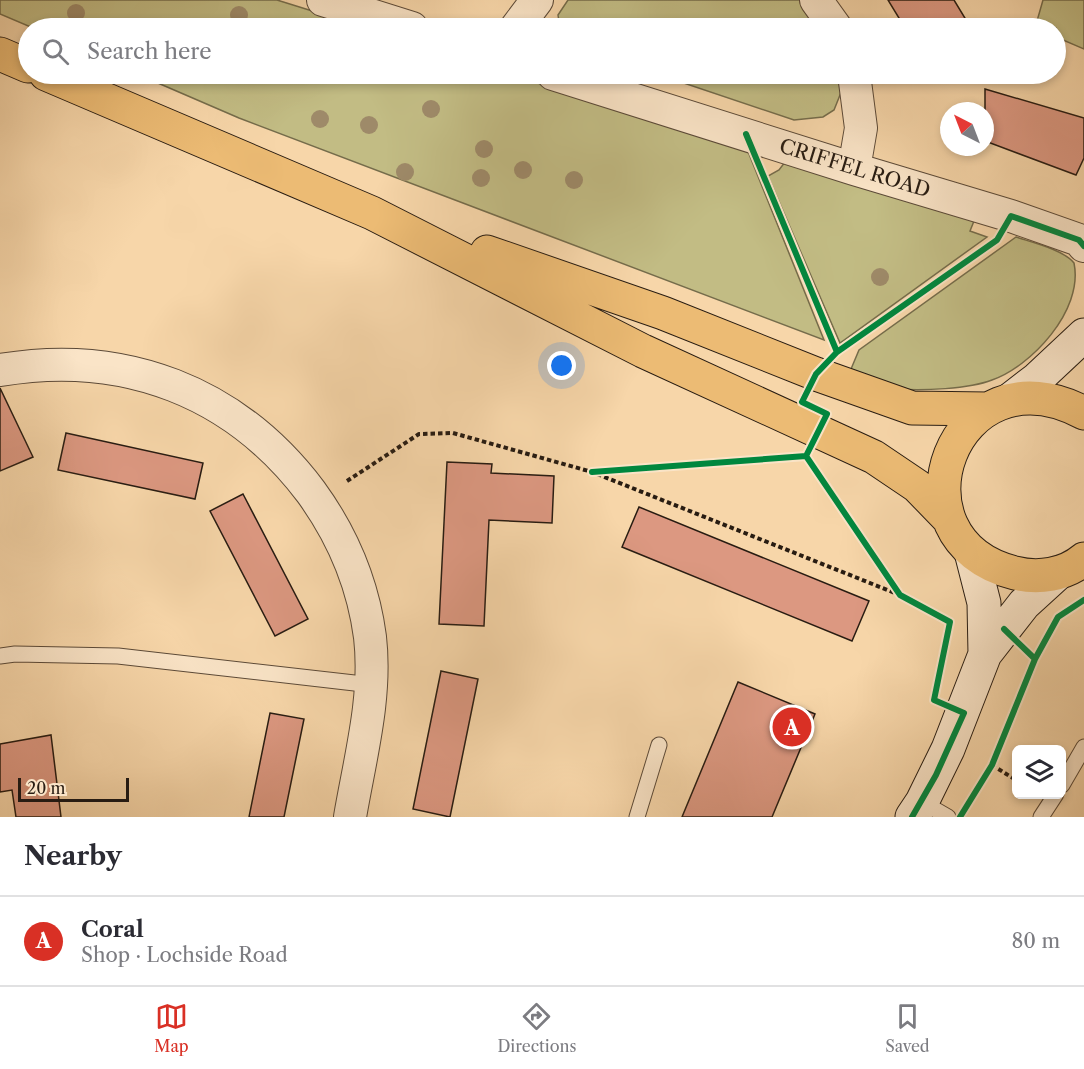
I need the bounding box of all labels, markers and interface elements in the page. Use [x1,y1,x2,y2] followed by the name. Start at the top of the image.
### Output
[18,18,1066,84] search box
[39,35,72,68] icon: search
[87,38,212,65] text: Search here
[940,102,994,156] north arrow
[777,134,933,202] street label: CRIFFEL ROAD
[547,351,576,380] your location
[772,704,812,750] pin: A
[1012,745,1066,799] map controls
[1012,745,1066,799] button: layers
[18,775,129,802] scale bar
[27,778,66,798] text: 20 m
[24,840,122,872] text: Nearby
[81,916,144,943] text: Coral
[36,929,51,953] text: A
[1012,929,1060,953] text: 80 m
[81,943,288,967] text: Shop · Lochside Road
[154,1000,189,1056] tab: Map
[497,1000,576,1056] tab: Directions
[885,1000,930,1056] tab: Saved

